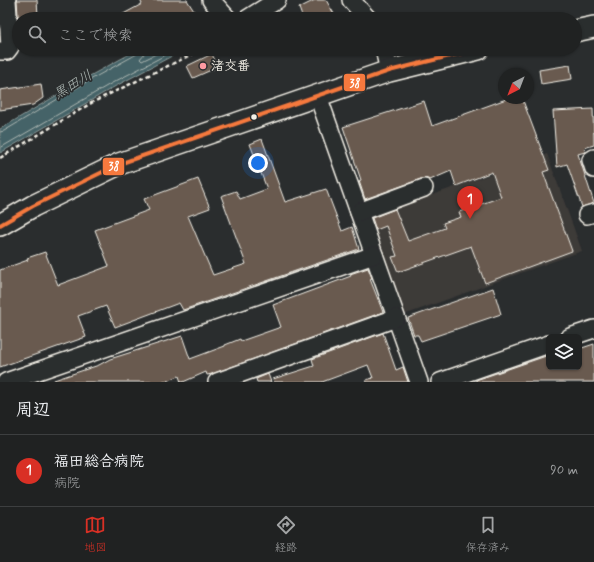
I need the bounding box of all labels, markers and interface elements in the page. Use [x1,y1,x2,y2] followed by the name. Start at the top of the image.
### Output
[12,12,582,56] search box
[26,23,48,45] icon: search
[58,26,133,46] text: ここで検索
[211,58,250,75] place label: 渚交番
[198,61,208,71] marker: 渚交番
[50,66,96,104] water label: 黒田川
[498,68,534,104] north arrow
[343,73,366,92] line badge: 38
[350,77,361,91] text: 38
[249,112,259,122] unlabelled marker
[248,153,268,173] your location
[102,157,125,176] line badge: 38
[109,160,120,174] text: 38
[457,186,483,219] pin: 1
[546,334,582,370] map controls
[546,334,582,370] button: layers
[16,399,50,421] text: 周辺
[54,452,144,472] text: 福田総合病院
[26,462,32,479] text: 1
[550,462,578,479] text: 90 m
[54,475,80,492] text: 病院
[84,514,106,555] tab: 地図
[275,514,297,555] tab: 経路
[466,514,510,555] tab: 保存済み

